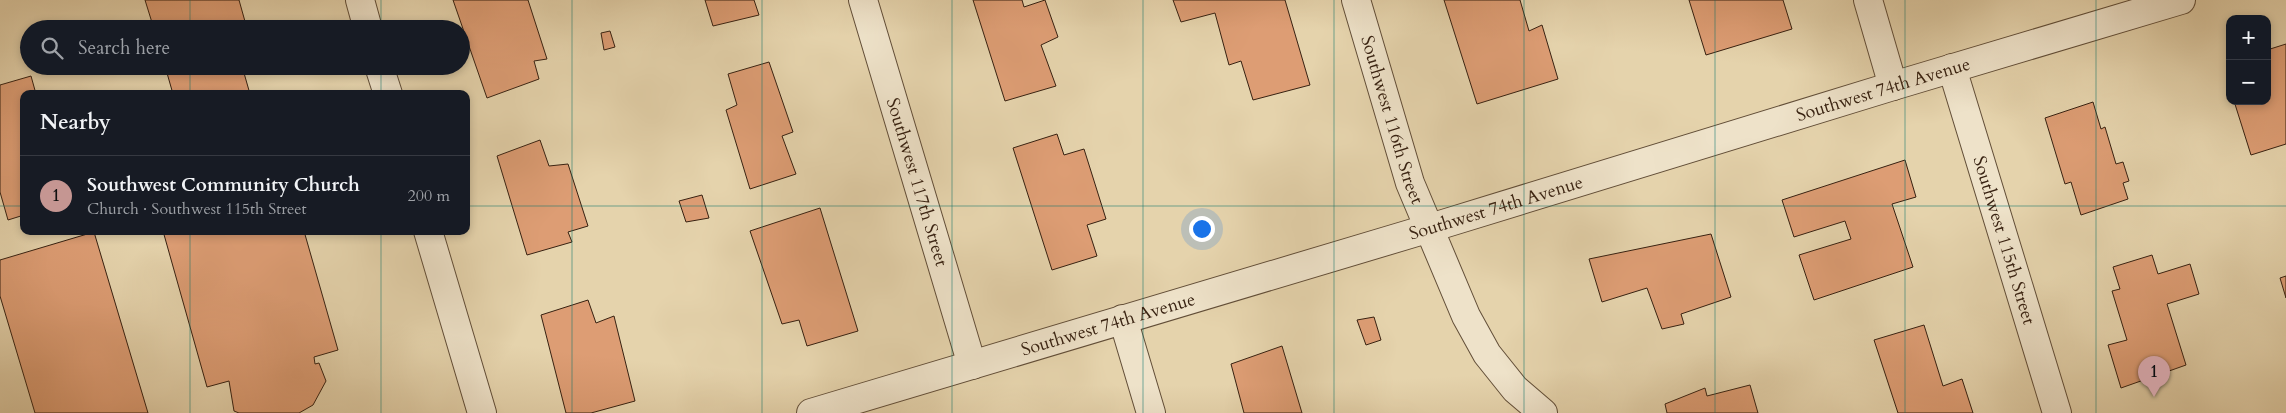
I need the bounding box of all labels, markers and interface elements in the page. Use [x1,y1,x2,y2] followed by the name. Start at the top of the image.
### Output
[2226,15,2271,105] map controls
[2226,15,2271,60] button: +
[20,20,470,75] search box
[1355,32,1430,208] street label: Southwest 116th Street
[38,34,66,62] icon: search
[78,35,170,61] text: Search here
[1793,51,1973,127] street label: Southwest 74th Avenue
[2226,60,2271,105] button: −
[880,95,954,270] street label: Southwest 117th Street
[40,108,111,137] text: Nearby
[1967,153,2042,328] street label: Southwest 115th Street
[1406,169,1586,246] street label: Southwest 74th Avenue
[87,172,360,198] text: Southwest Community Church
[52,185,60,207] text: 1
[408,185,450,207] text: 200 m
[87,198,307,220] text: Church · Southwest 115th Street
[1189,216,1215,242] your location
[1018,286,1198,362] street label: Southwest 74th Avenue
[2138,356,2170,397] pin: 1

